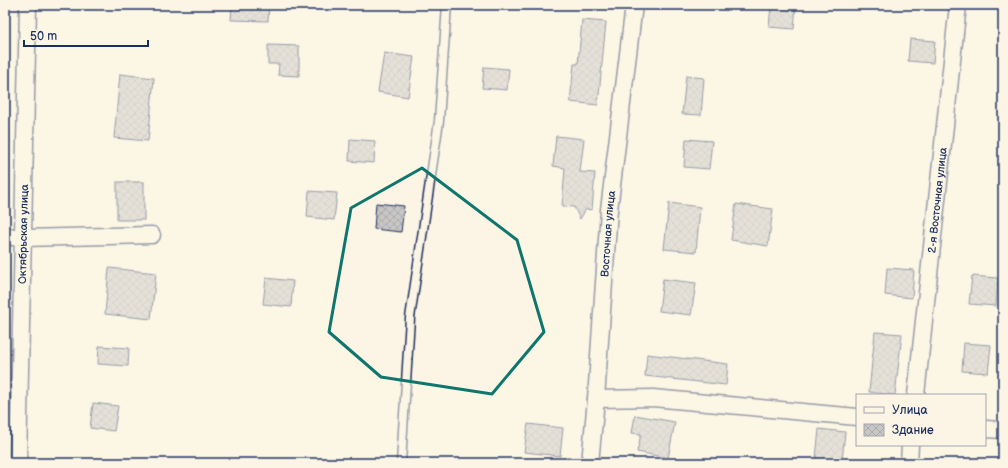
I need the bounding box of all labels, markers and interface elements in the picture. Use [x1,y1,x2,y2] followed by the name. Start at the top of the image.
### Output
[24,22,148,48] scale bar
[30,29,57,44] text: 50 m
[925,146,949,254] street label: 2-я Восточная улица
[15,184,31,284] street label: Октябрьская улица
[598,189,618,277] street label: Восточная улица
[856,394,986,446] legend
[892,403,928,418] text: Улица
[892,423,934,438] text: Здание

